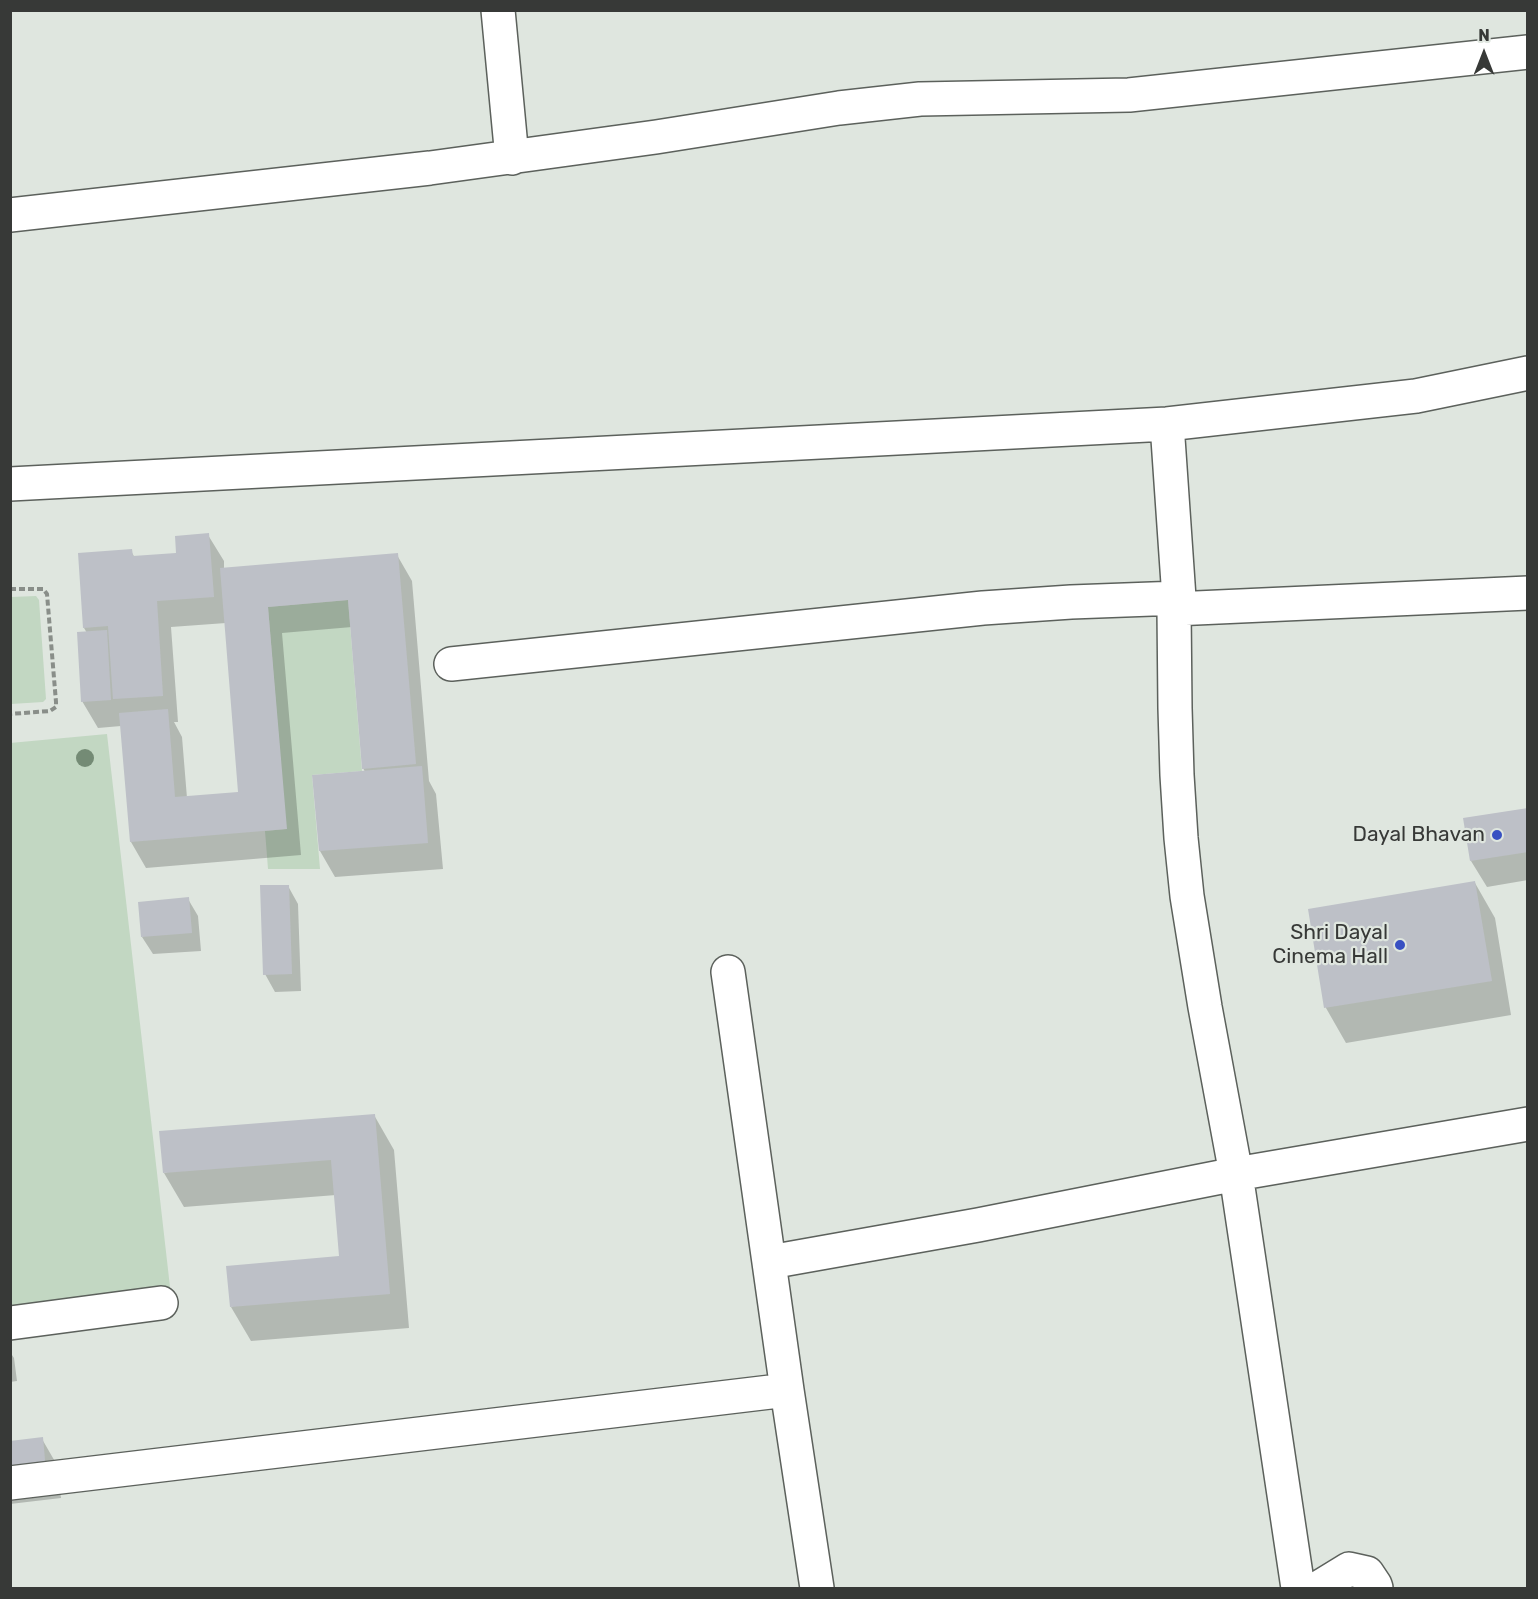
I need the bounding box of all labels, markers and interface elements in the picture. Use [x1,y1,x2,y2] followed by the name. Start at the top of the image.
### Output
[1454,24,1514,84] north arrow
[1478,26,1490,45] text: N
[1352,822,1485,848] place label: Dayal Bhavan
[1490,828,1504,842] marker: Dayal Bhavan
[1272,920,1388,970] place label: Shri Dayal Cinema Hall
[1393,938,1407,952] marker: Shri Dayal Cinema Hall

